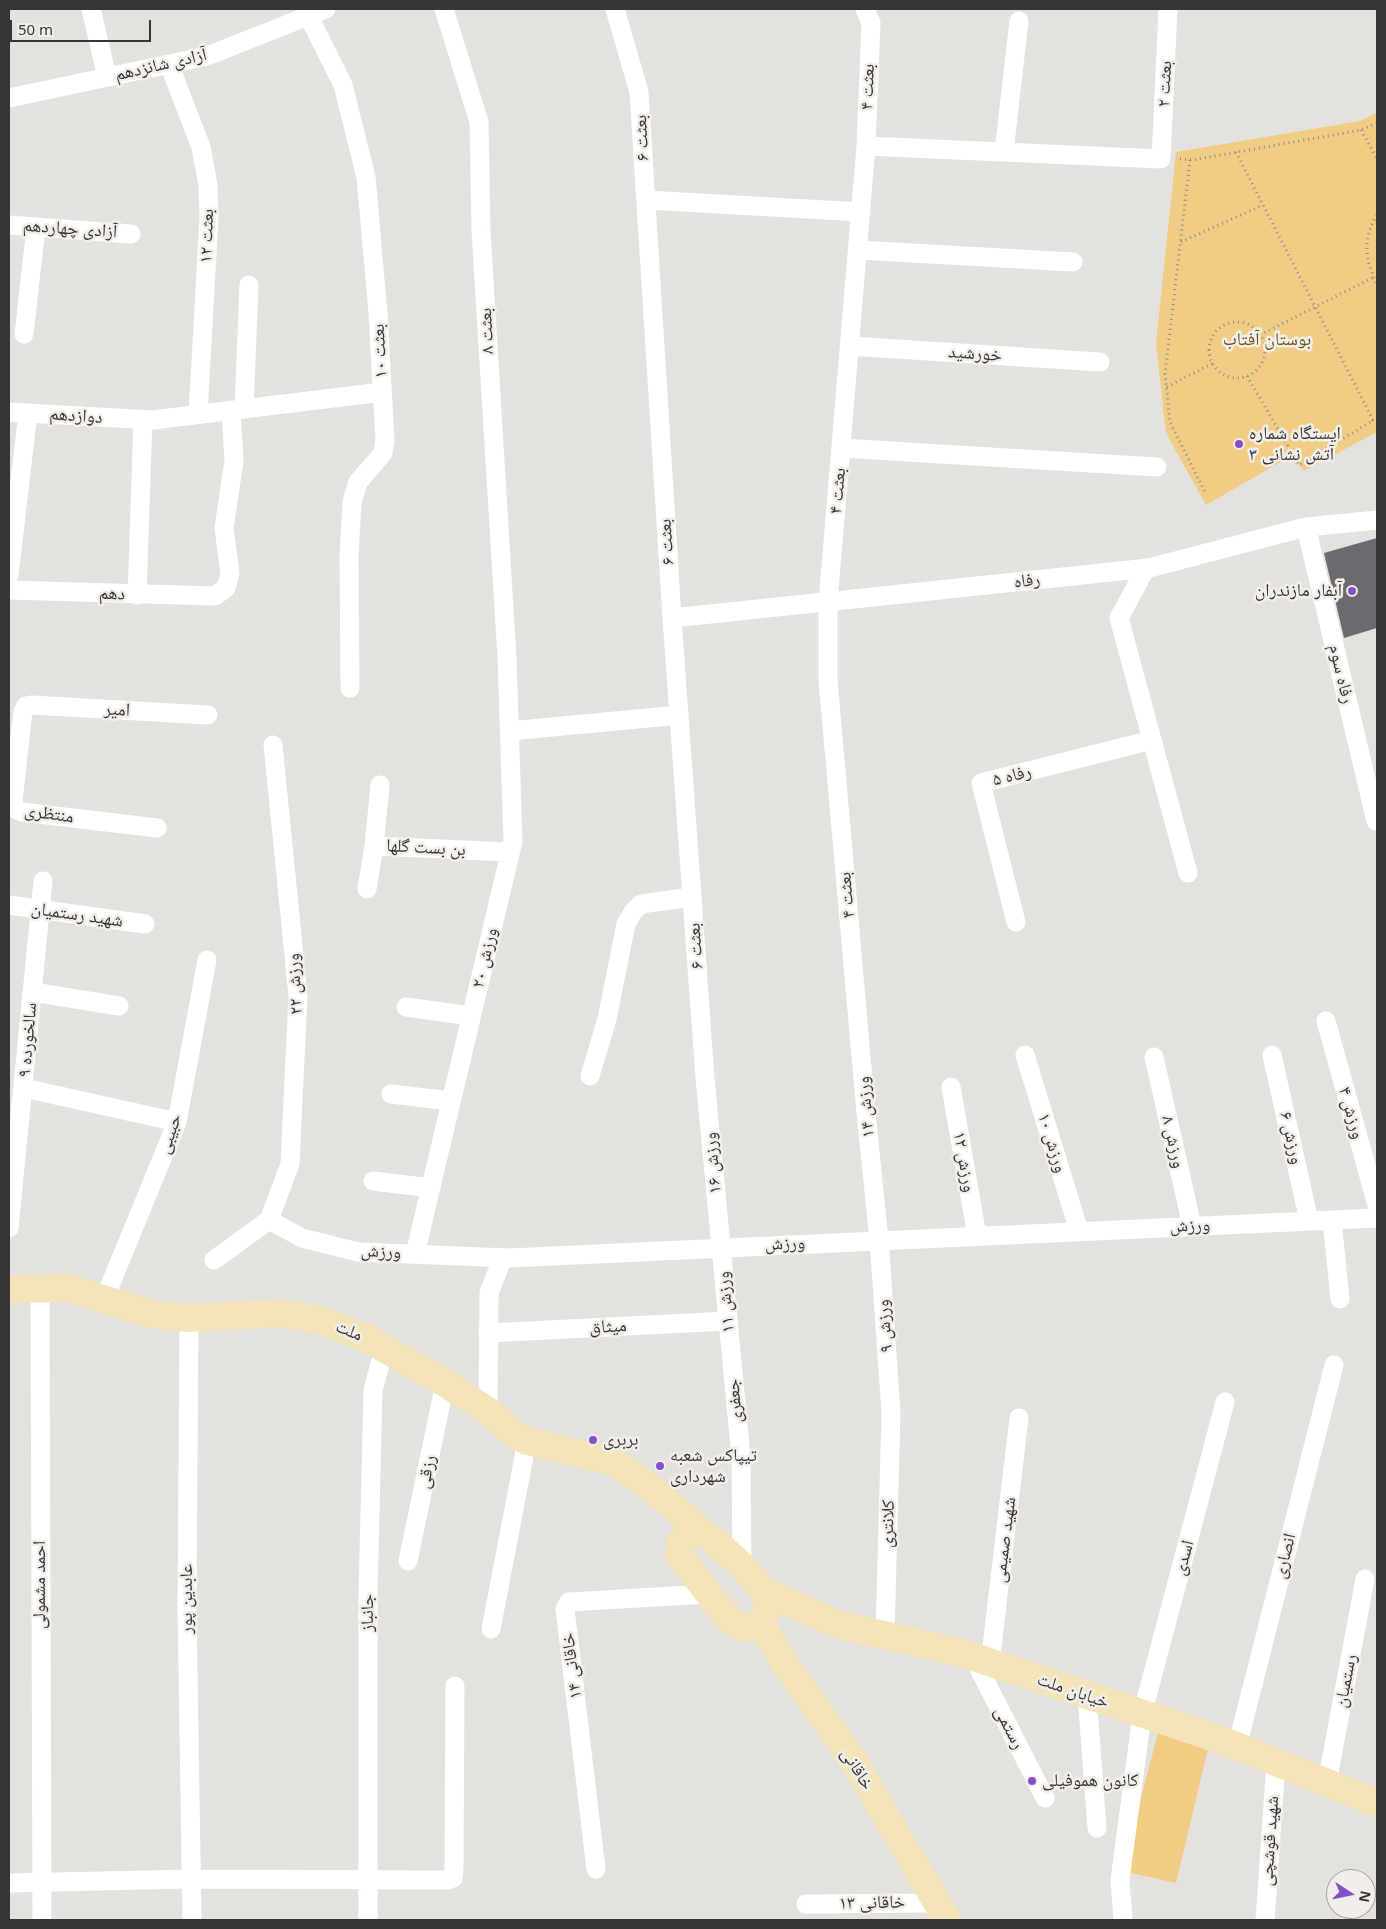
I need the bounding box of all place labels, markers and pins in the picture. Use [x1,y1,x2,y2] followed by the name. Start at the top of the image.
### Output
[1249,423,1341,466] place label: ایستگاه شماره ۳ آتش نشانی
[1233,438,1245,450] marker: ایستگاه شماره ۳ آتش نشانی
[1255,580,1342,602] place label: آبفار مازندران
[1346,585,1358,597] marker: آبفار مازندران
[603,1429,639,1451] place label: بربری
[587,1434,599,1446] marker: بربری
[670,1445,757,1488] place label: تیپاکس شعبه شهرداری
[654,1460,666,1472] marker: تیپاکس شعبه شهرداری
[1042,1770,1138,1792] place label: کانون هموفیلی
[1026,1775,1038,1787] marker: کانون هموفیلی

